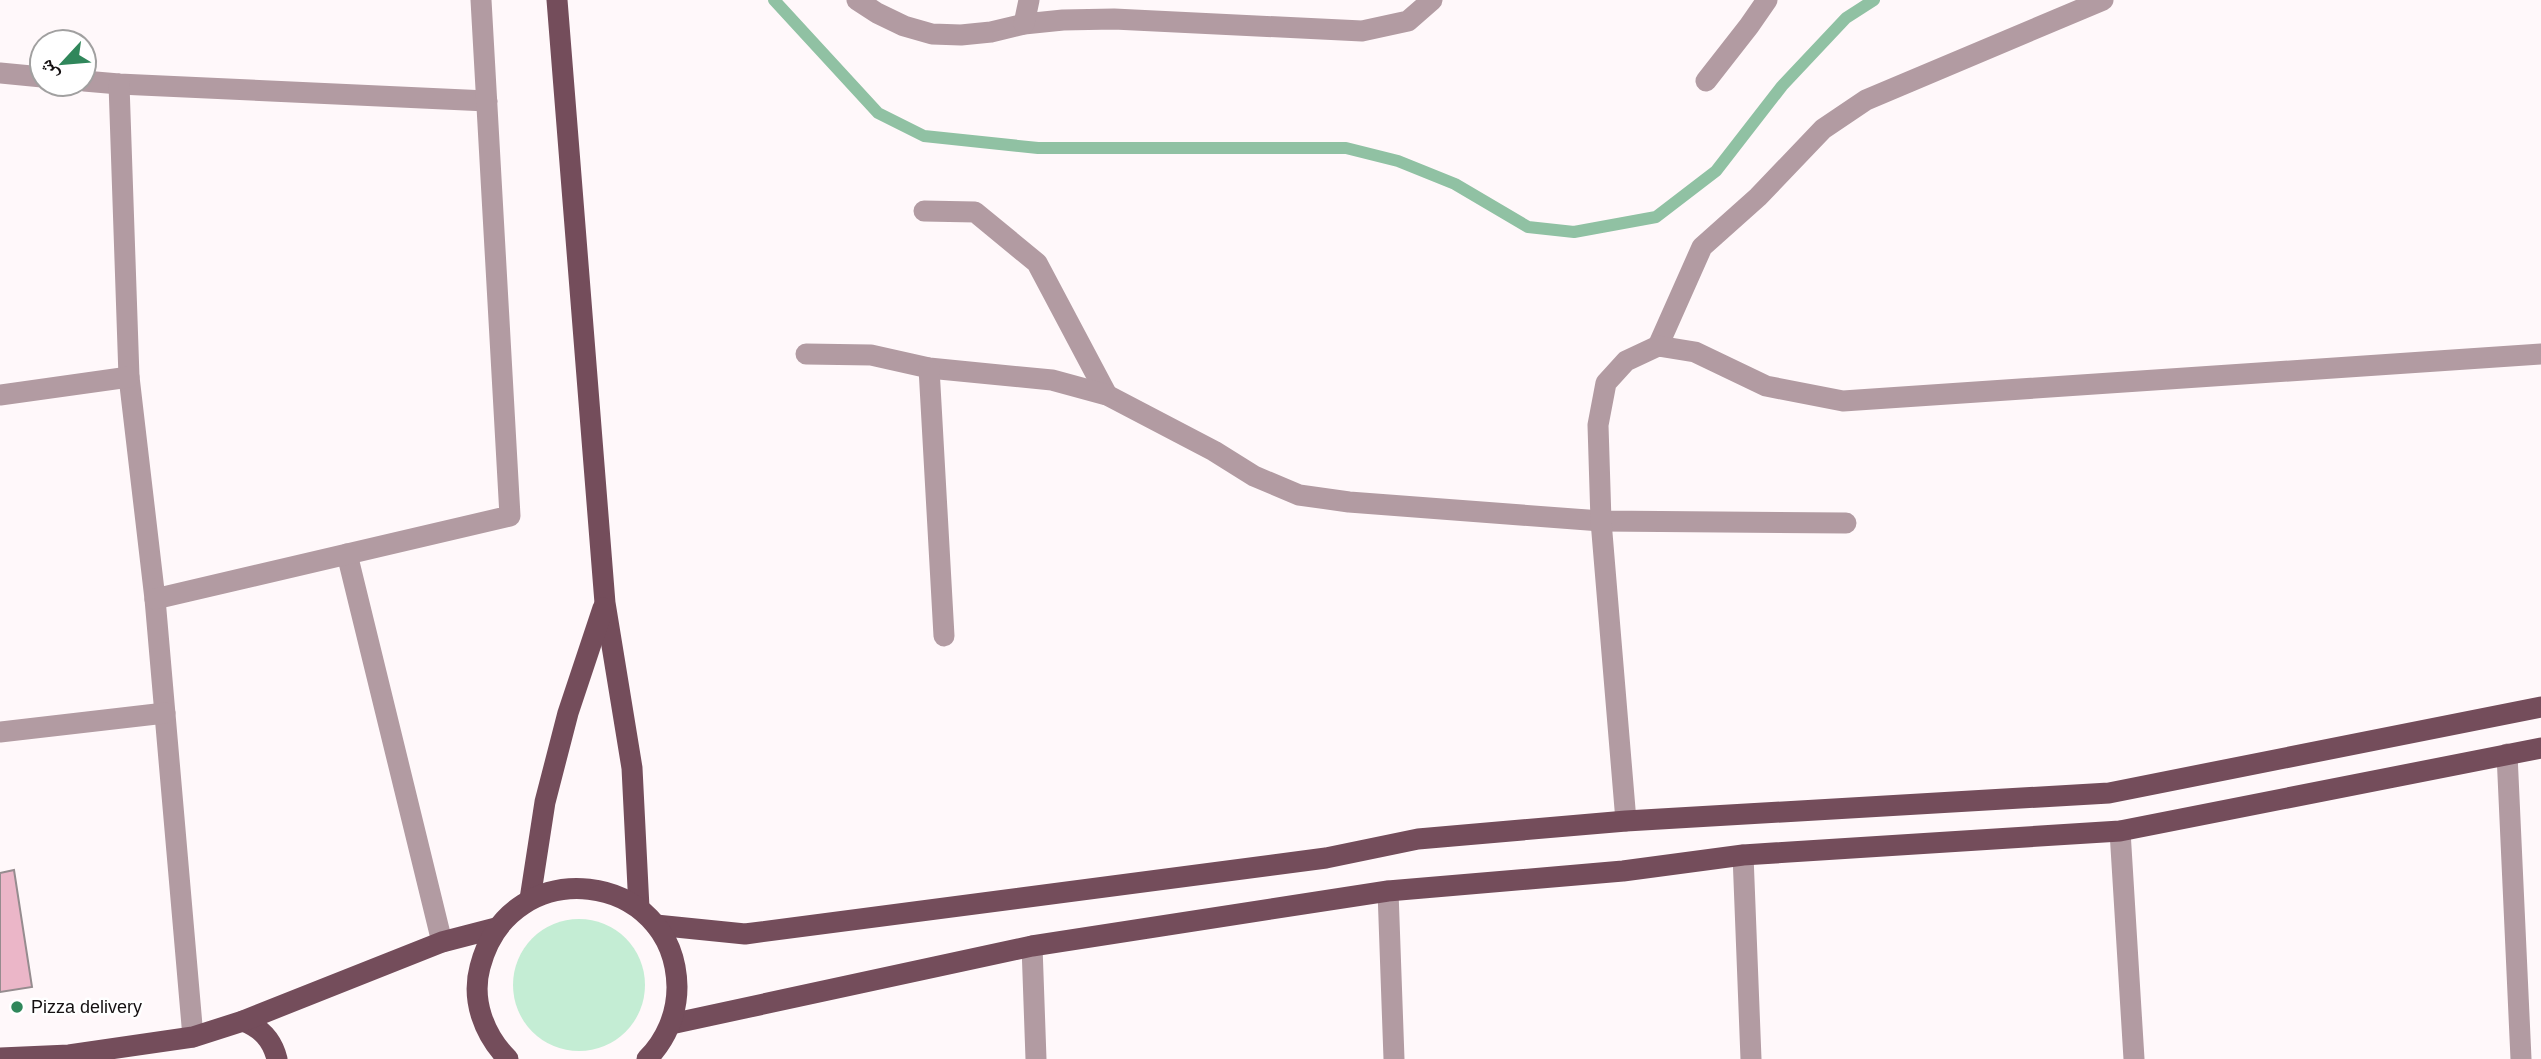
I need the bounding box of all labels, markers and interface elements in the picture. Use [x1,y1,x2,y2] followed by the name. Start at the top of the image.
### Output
[28,28,98,98] north arrow
[34,56,63,84] text: ش
[31,997,142,1017] place label: Pizza delivery
[9,999,25,1015] marker: Pizza delivery

